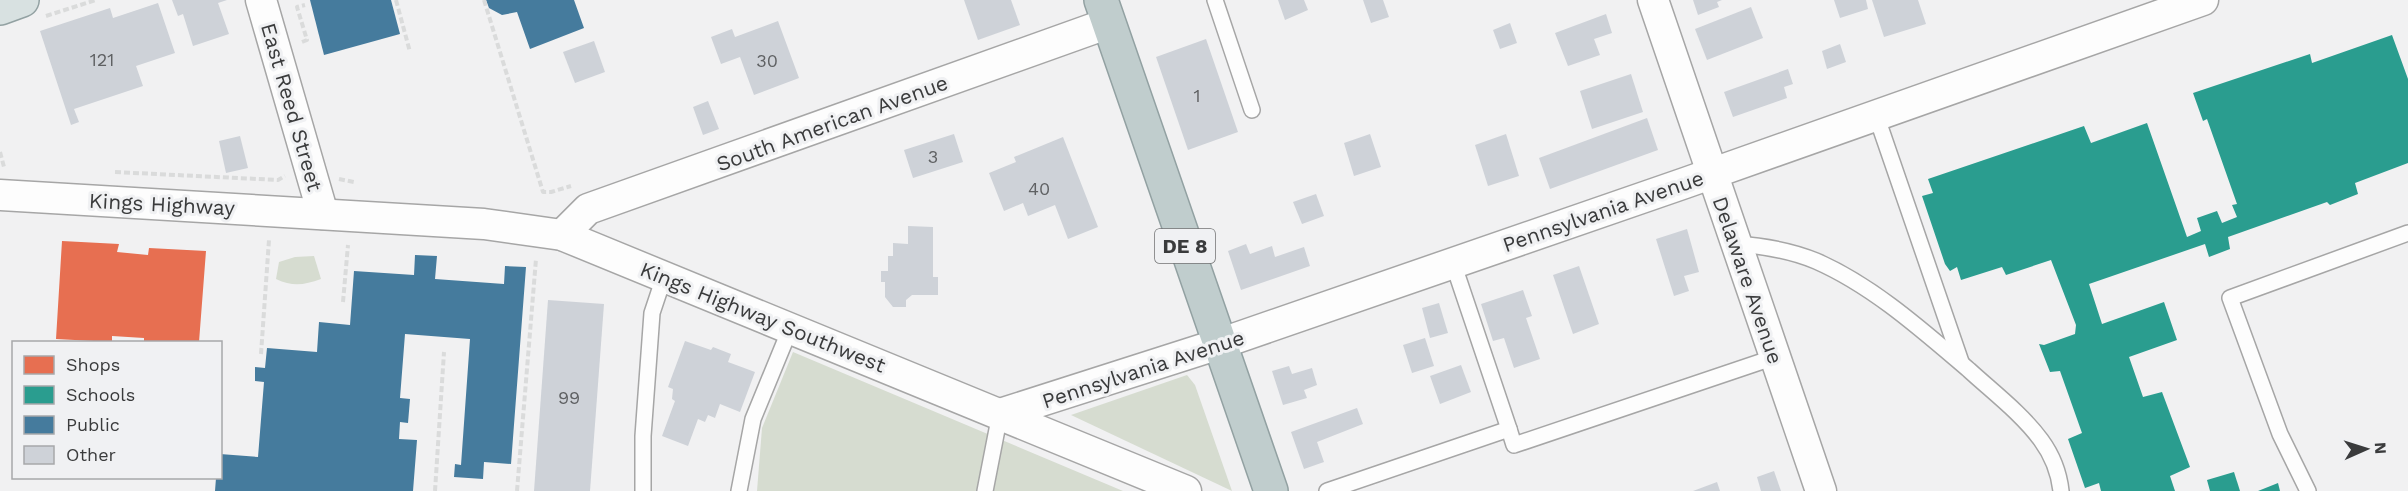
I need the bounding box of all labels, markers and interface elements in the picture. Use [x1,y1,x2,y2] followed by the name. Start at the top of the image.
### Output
[256,20,328,194] street label: East Reed Street
[90,49,114,70] house number: 121
[756,50,778,71] house number: 30
[713,69,951,177] street label: South American Avenue
[1193,85,1201,106] house number: 1
[928,146,938,167] house number: 3
[1499,165,1707,257] street label: Pennsylvania Avenue
[1028,178,1050,199] house number: 40
[88,188,236,220] street label: Kings Highway
[1708,193,1788,367] street label: Delaware Avenue
[1155,229,1215,263] road number: DE 8
[637,256,890,378] street label: Kings Highway Southwest
[1039,324,1247,414] street label: Pennsylvania Avenue
[12,341,222,479] legend
[66,354,120,375] text: Shops
[66,384,135,405] text: Schools
[558,387,580,408] house number: 99
[66,414,120,435] text: Public
[2336,419,2396,479] north arrow
[2371,442,2390,455] text: N
[66,444,116,465] text: Other

